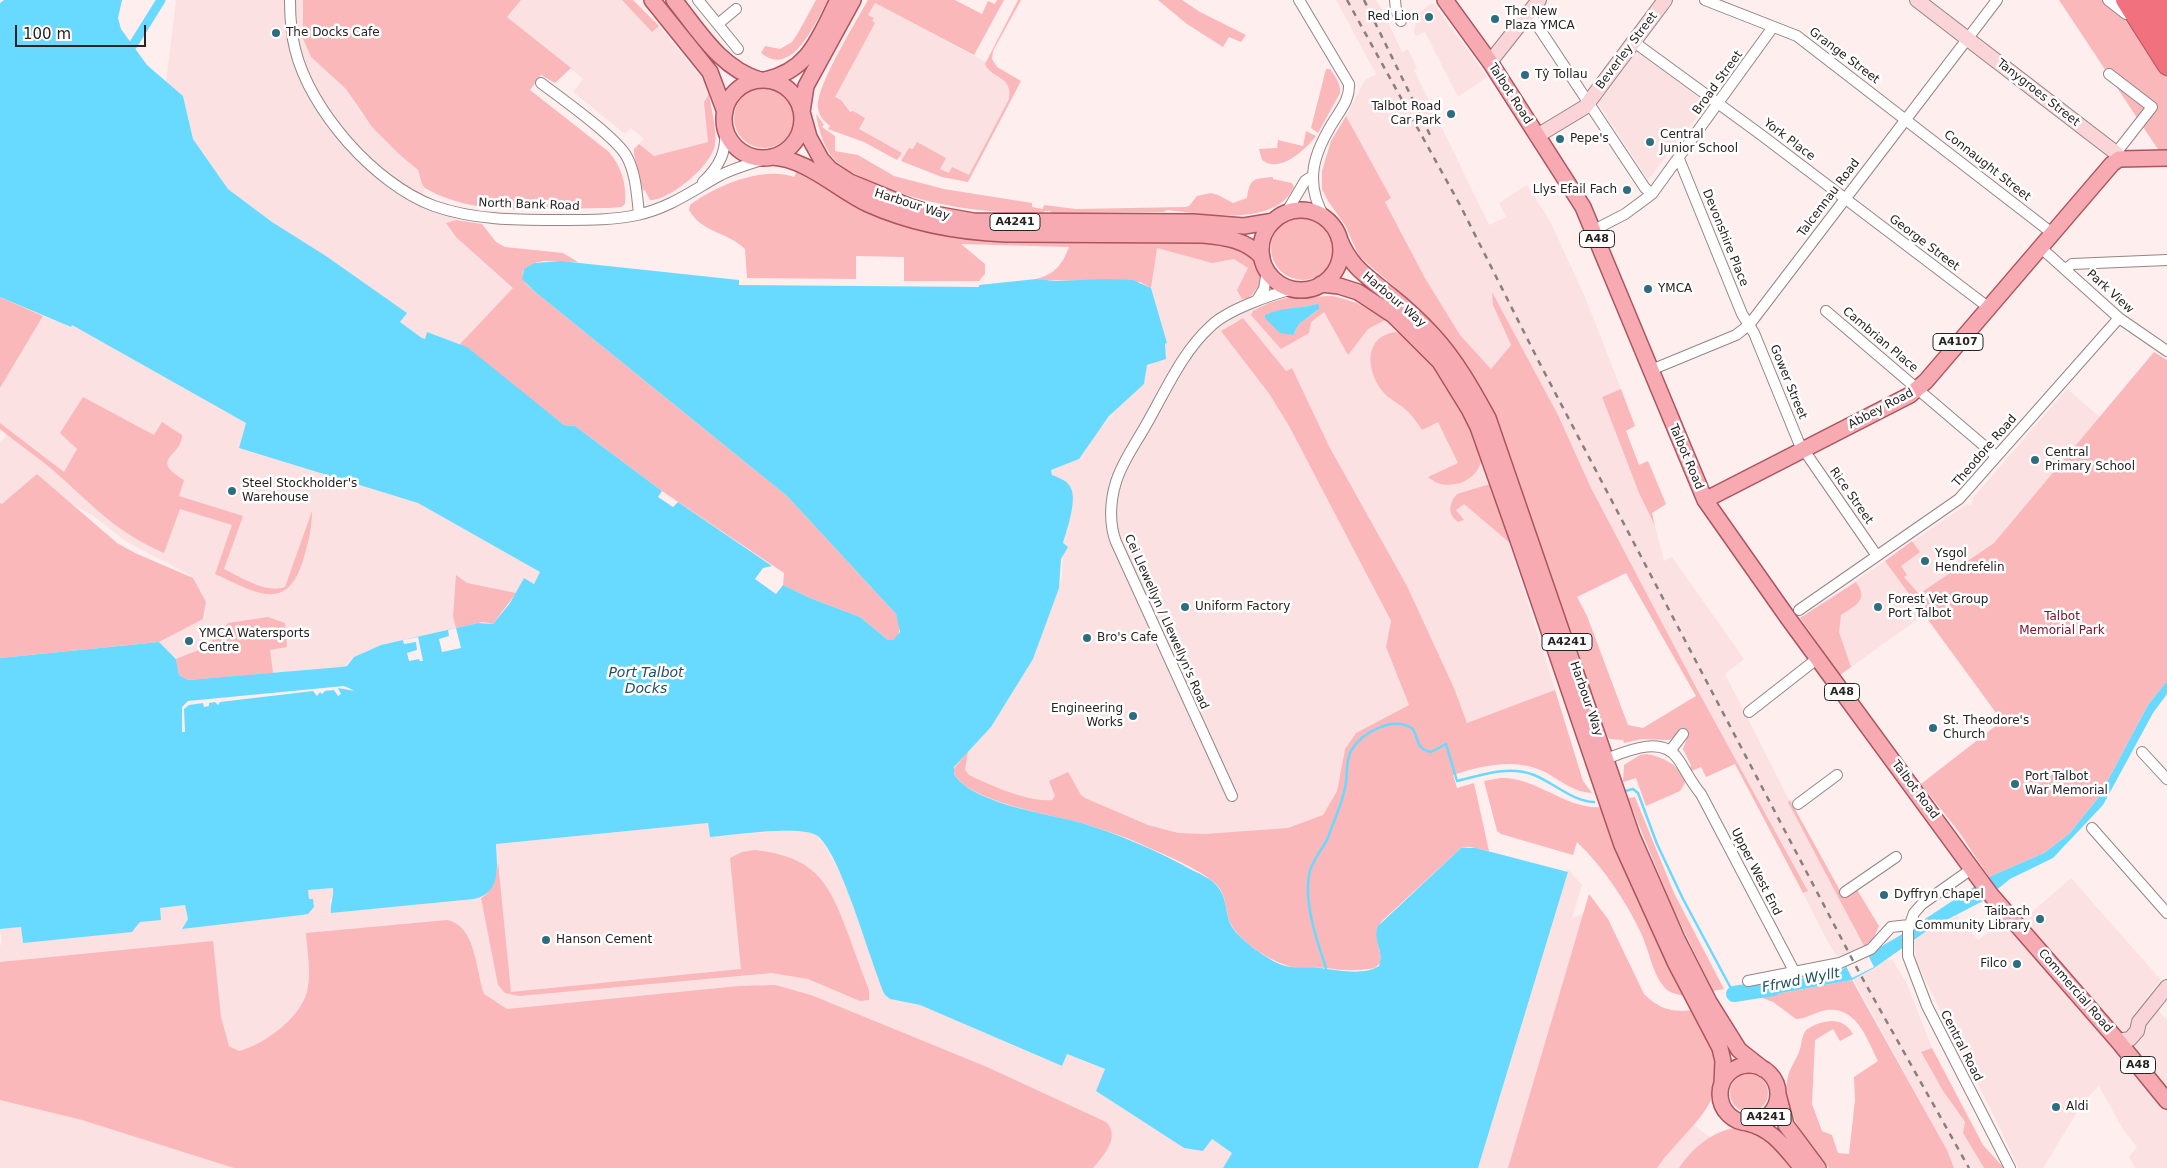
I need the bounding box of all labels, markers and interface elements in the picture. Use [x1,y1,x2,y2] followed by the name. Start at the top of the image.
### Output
[1505,5,1575,33] place label: The New Plaza YMCA
[1593,9,1661,93] street label: Beverley Street
[1367,10,1419,24] place label: Red Lion
[1423,11,1435,23] marker: Red Lion
[1489,13,1501,25] marker: The New Plaza YMCA
[18,15,149,47] scale bar
[23,25,71,43] text: 100 m
[1806,25,1882,87] street label: Grange Street
[286,26,380,40] place label: The Docks Cafe
[270,27,282,39] marker: The Docks Cafe
[1690,48,1746,118] street label: Broad Street
[1994,56,2082,130] street label: Tanygroes Street
[1485,61,1535,127] street label: Talbot Road
[1535,68,1588,82] place label: Tŷ Tollau
[1519,69,1531,81] marker: Tŷ Tollau
[1371,100,1441,128] place label: Talbot Road Car Park
[1445,108,1457,120] marker: Talbot Road Car Park
[1760,116,1818,164] street label: York Place
[1660,128,1738,156] place label: Central Junior School
[1941,128,2033,204] street label: Connaught Street
[1570,132,1609,146] place label: Pepe's
[1554,133,1566,145] marker: Pepe's
[1644,136,1656,148] marker: Central Junior School
[1795,156,1863,240] street label: Talcennau Road
[1533,183,1617,197] place label: Llys Efail Fach
[1621,184,1633,196] marker: Llys Efail Fach
[873,186,951,224] street label: Harbour Way
[1699,187,1751,289] street label: Devonshire Place
[478,196,580,214] street label: North Bank Road
[1886,212,1962,274] street label: George Street
[990,213,1040,230] road number: A4241
[1580,230,1614,248] road number: A48
[2084,267,2136,317] street label: Park View
[1359,269,1429,331] street label: Harbour Way
[1658,282,1692,296] place label: YMCA
[1642,283,1654,295] marker: YMCA
[1839,304,1921,376] street label: Cambrian Place
[1933,334,1983,351] road number: A4107
[1767,343,1809,421] street label: Gower Street
[1846,386,1916,432] street label: Abbey Road
[1950,412,2020,490] street label: Theodore Road
[1666,422,1706,492] street label: Talbot Road
[2045,446,2135,474] place label: Central Primary School
[2029,454,2041,466] marker: Central Primary School
[1826,465,1876,527] street label: Rice Street
[242,477,357,505] place label: Steel Stockholder's Warehouse
[226,485,238,497] marker: Steel Stockholder's Warehouse
[1121,532,1211,712] street label: Cei Llewellyn / Llewellyn's Road
[1935,547,2005,575] place label: Ysgol Hendrefelin
[1919,555,1931,567] marker: Ysgol Hendrefelin
[1888,593,1988,621] place label: Forest Vet Group Port Talbot
[1195,600,1290,614] place label: Uniform Factory
[1179,601,1191,613] marker: Uniform Factory
[1872,601,1884,613] marker: Forest Vet Group Port Talbot
[2019,610,2105,638] park label: Talbot Memorial Park
[199,627,310,655] place label: YMCA Watersports Centre
[1097,631,1158,645] place label: Bro's Cafe
[1081,632,1093,644] marker: Bro's Cafe
[1542,634,1592,650] road number: A4241
[183,635,195,647] marker: YMCA Watersports Centre
[1566,660,1606,738] street label: Harbour Way
[608,665,684,698] water label: Port Talbot Docks
[1824,684,1860,700] road number: A48
[1051,702,1123,730] place label: Engineering Works
[1127,710,1139,722] marker: Engineering Works
[1943,714,2029,742] place label: St. Theodore's Church
[1927,722,1939,734] marker: St. Theodore's Church
[1888,758,1942,822] street label: Talbot Road
[2025,770,2108,798] place label: Port Talbot War Memorial
[2009,778,2021,790] marker: Port Talbot War Memorial
[1728,826,1784,918] street label: Upper West End
[1894,888,1984,902] place label: Dyffryn Chapel
[1878,889,1890,901] marker: Dyffryn Chapel
[1915,905,2030,933] place label: Taibach Community Library
[2034,913,2046,925] marker: Taibach Community Library
[556,933,652,947] place label: Hanson Cement
[540,934,552,946] marker: Hanson Cement
[2035,946,2115,1036] street label: Commercial Road
[1980,957,2007,971] place label: Filco
[2011,958,2023,970] marker: Filco
[1761,965,1841,997] water label: Ffrwd Wyllt
[1937,1008,1985,1084] street label: Central Road
[2120,1056,2156,1074] road number: A48
[2066,1100,2088,1114] place label: Aldi
[2050,1101,2062,1113] marker: Aldi
[1741,1108,1791,1126] road number: A4241

